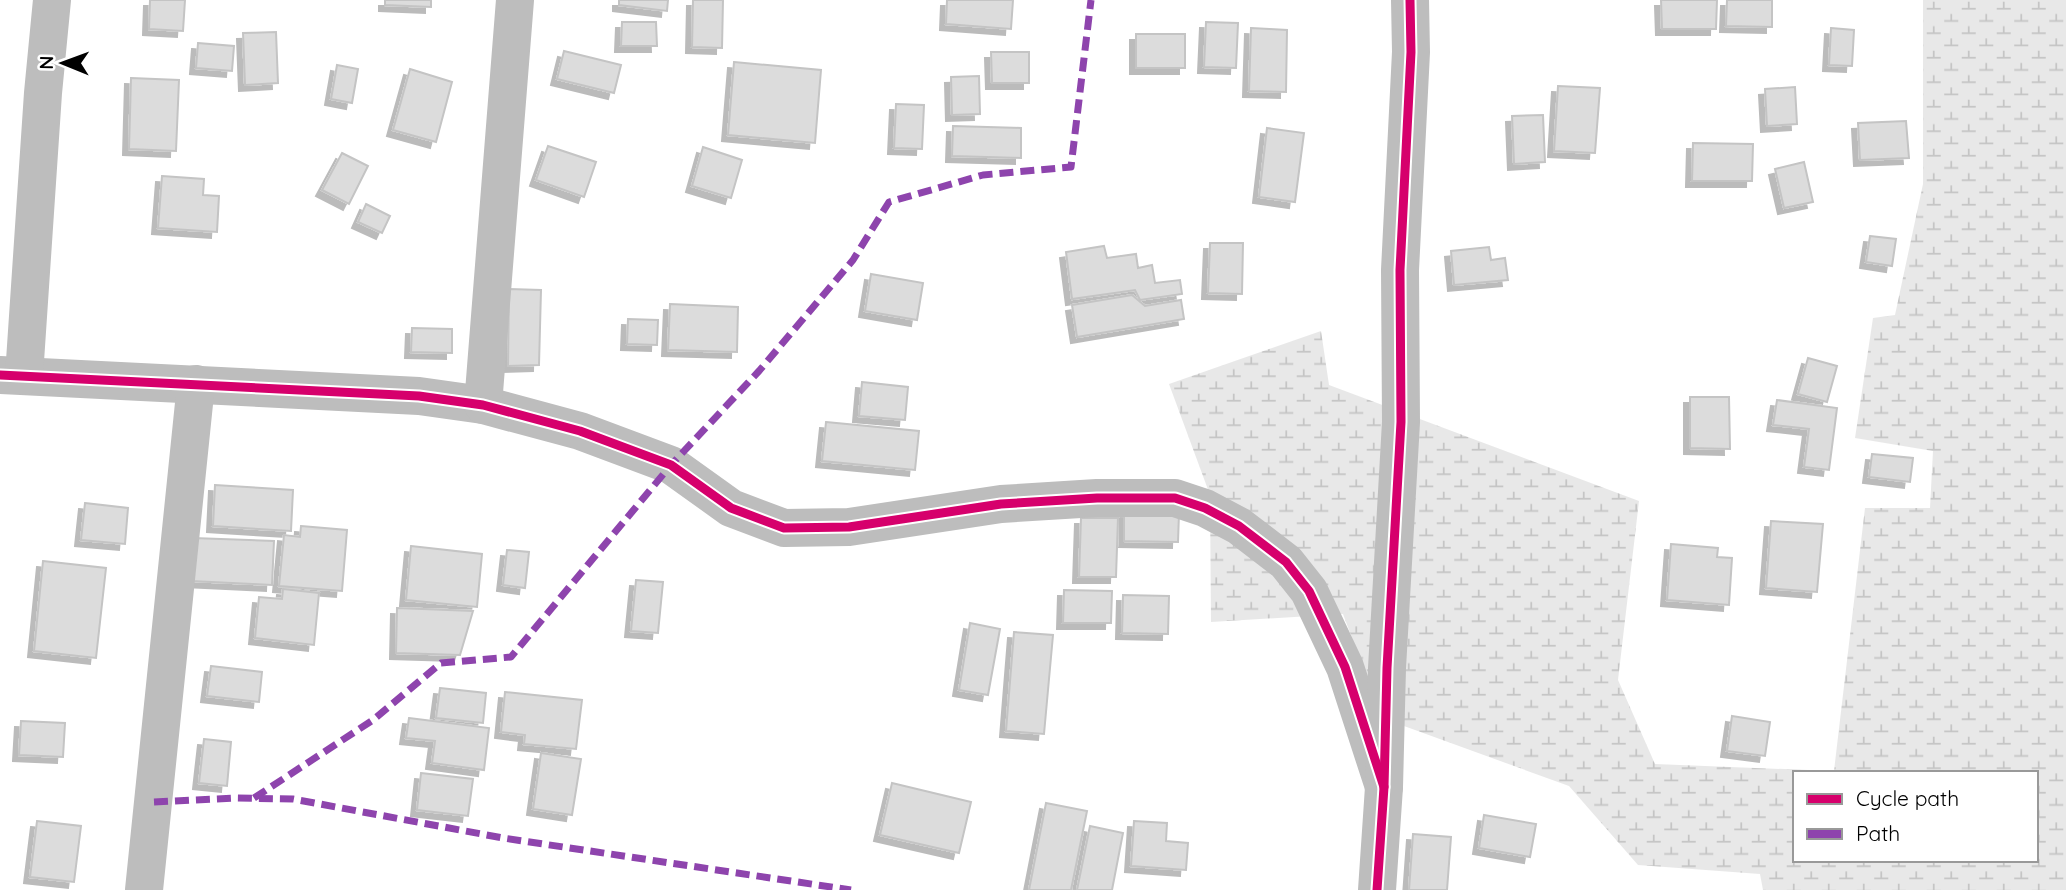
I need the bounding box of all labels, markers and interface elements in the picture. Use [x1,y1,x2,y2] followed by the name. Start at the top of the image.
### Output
[28,28,98,98] north arrow
[34,56,58,70] text: N
[1793,771,2038,862] legend
[1856,785,1959,811] text: Cycle path
[1856,820,1900,846] text: Path

